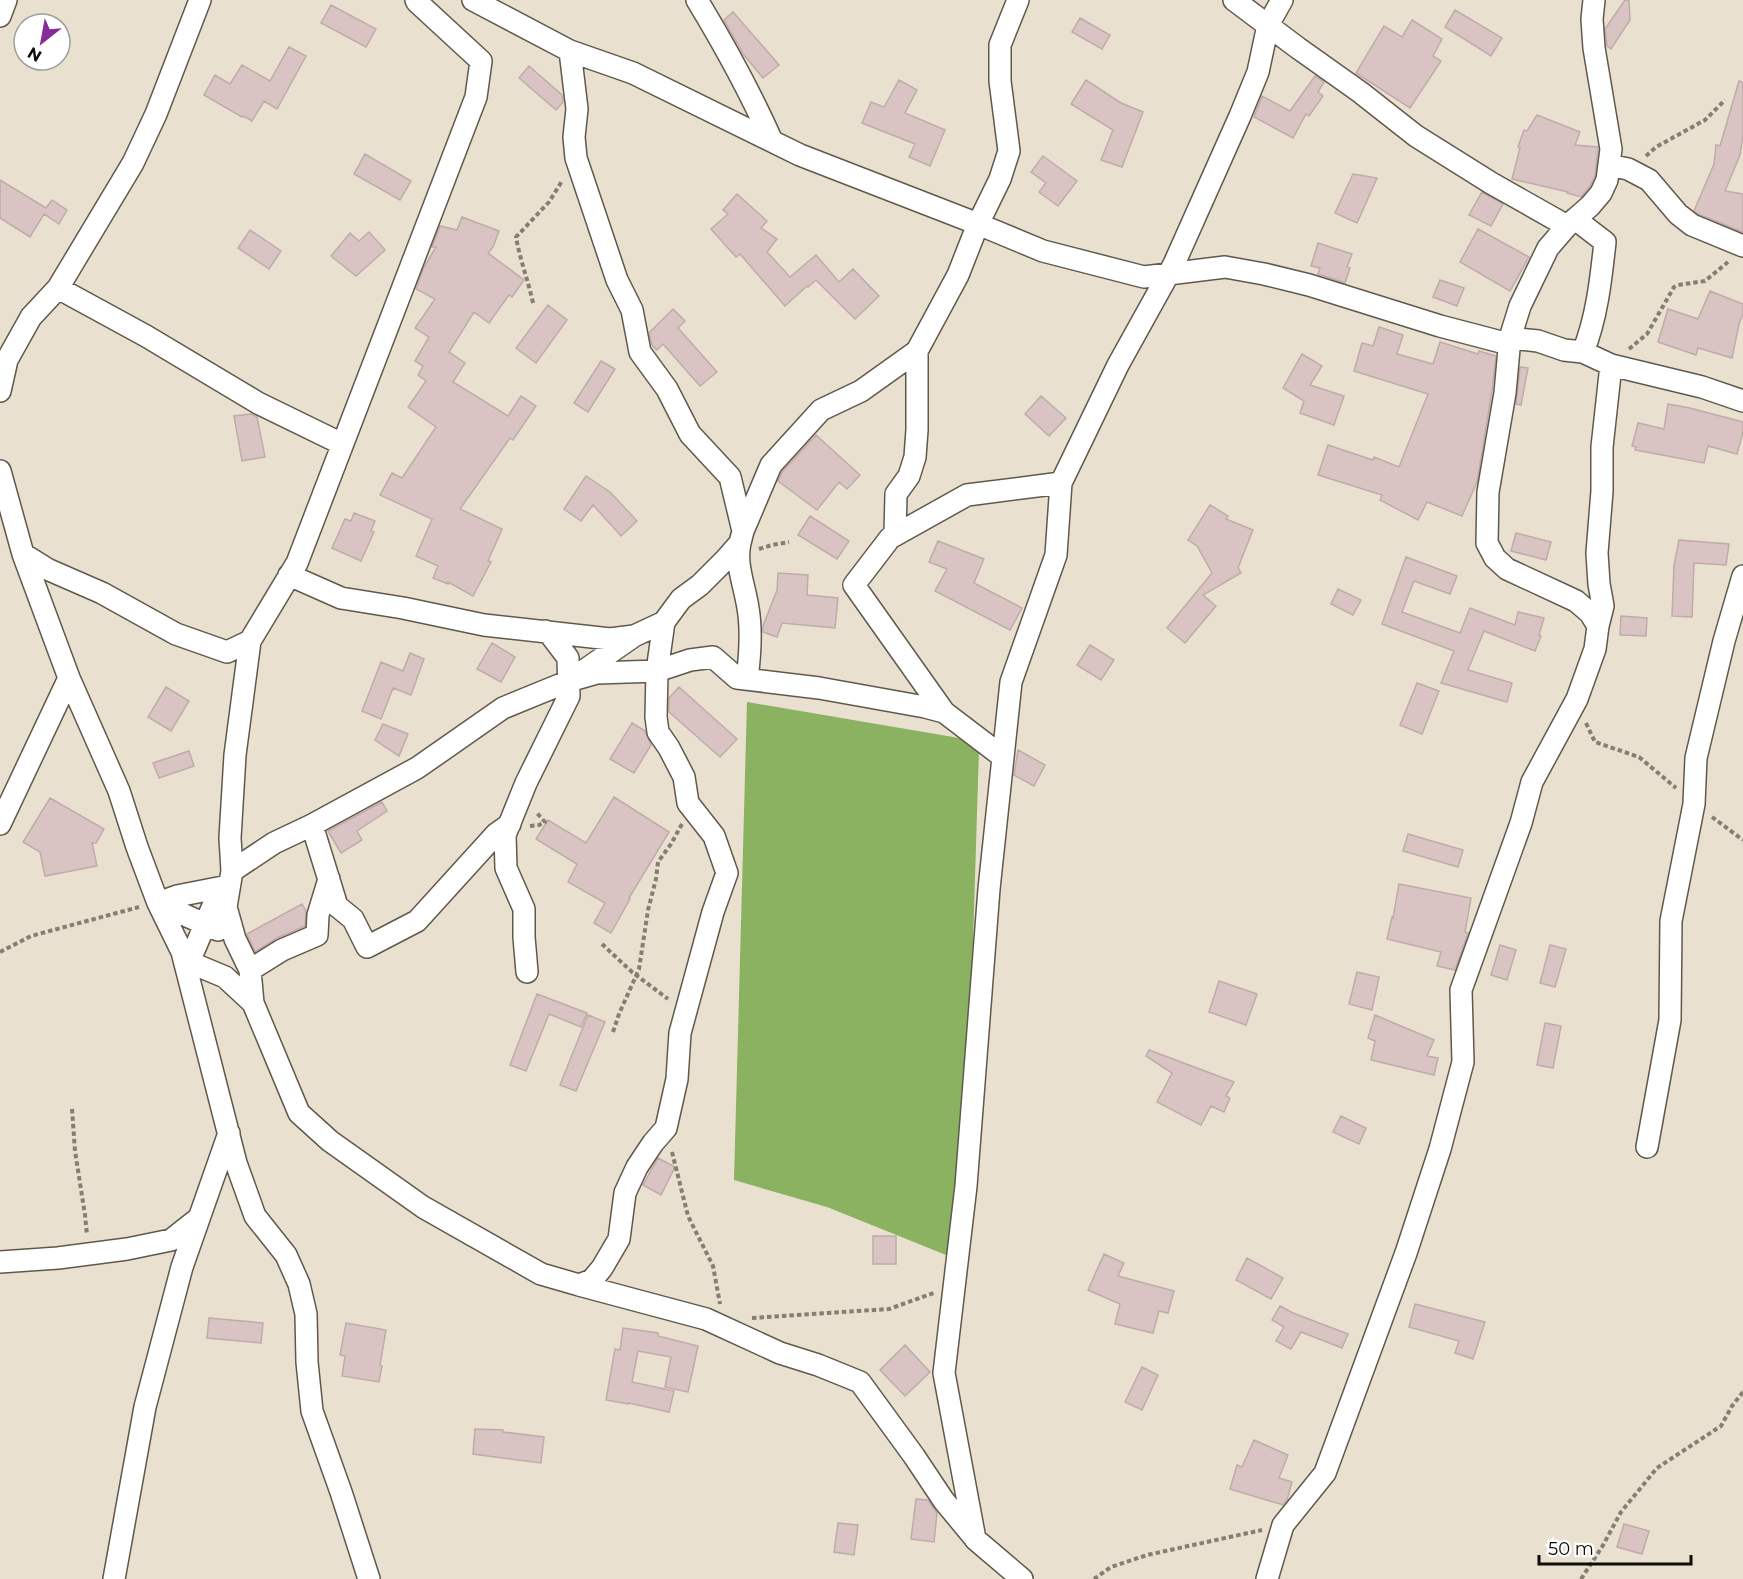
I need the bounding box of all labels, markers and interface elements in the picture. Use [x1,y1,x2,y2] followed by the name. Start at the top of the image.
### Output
[12,12,72,72] north arrow
[24,43,45,66] text: N
[1539,1528,1690,1566] scale bar
[1548,1538,1594,1560] text: 50 m

